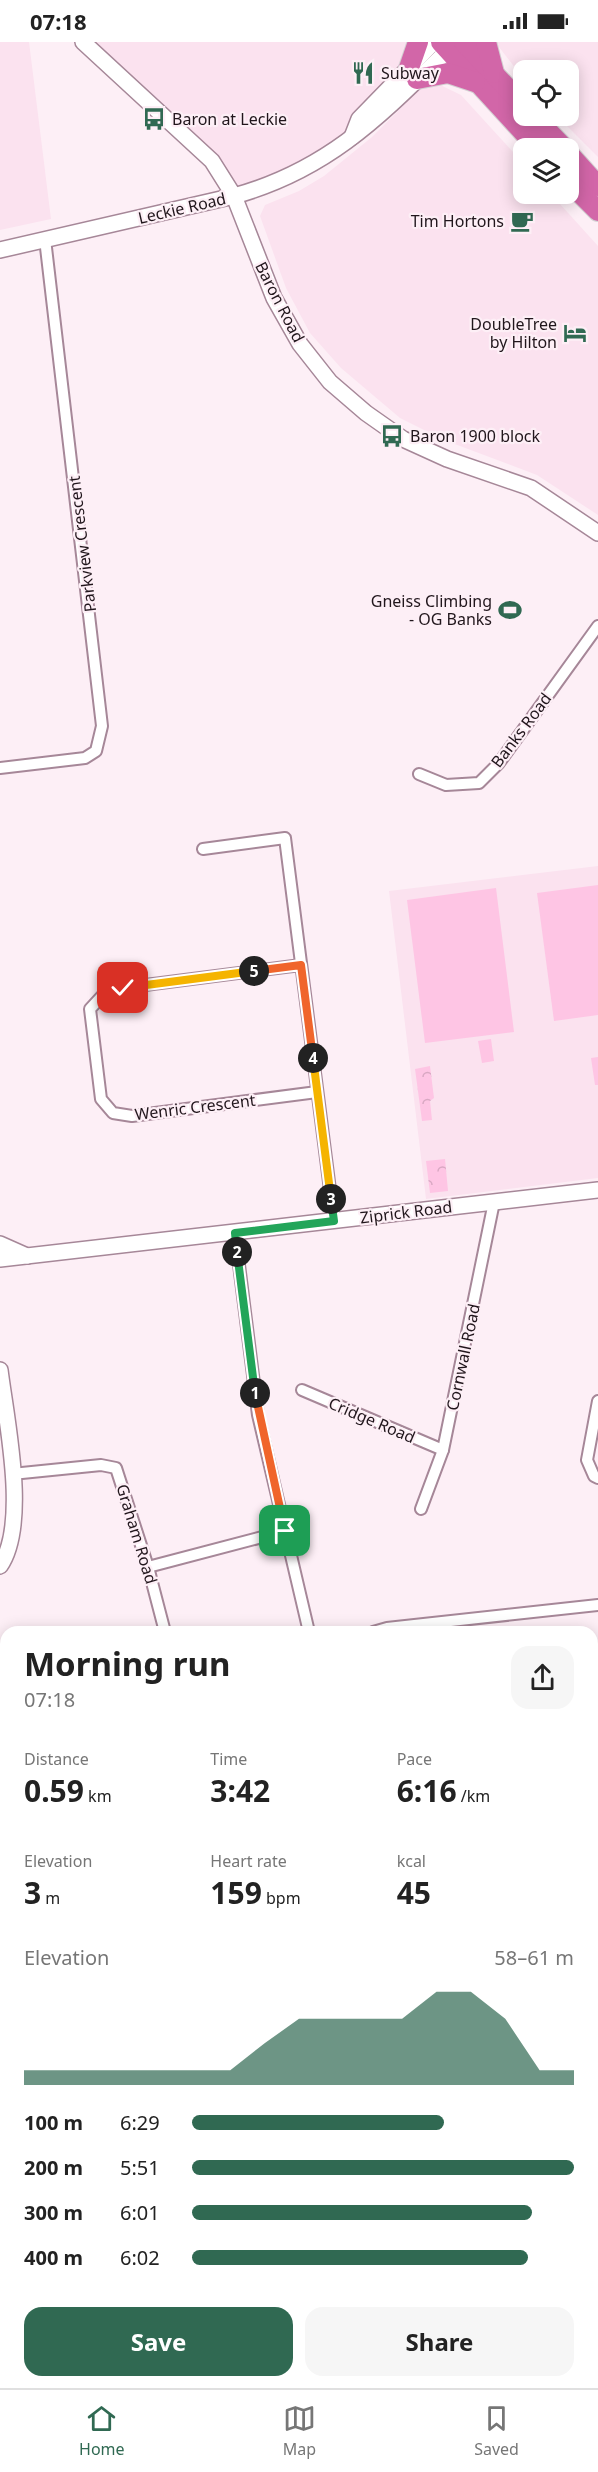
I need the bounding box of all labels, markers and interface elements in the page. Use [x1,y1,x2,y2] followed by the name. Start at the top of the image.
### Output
[30,6,87,36] text: 07:18
[350,60,376,86] restaurant icon: Subway
[513,60,579,204] map controls
[513,60,579,126] button: locate
[381,62,440,84] place label: Subway
[141,106,167,132] bus stop icon: Baron at Leckie
[172,108,287,130] place label: Baron at Leckie
[513,138,579,204] button: layers
[136,187,228,229] street label: Leckie Road
[509,208,535,234] cafe icon: Tim Hortons
[411,210,504,232] place label: Tim Hortons
[250,258,310,346] street label: Baron Road
[470,313,557,353] place label: DoubleTree by Hilton
[562,320,588,346] hotel icon: DoubleTree by Hilton
[379,423,405,449] bus stop icon: Baron 1900 block
[410,425,540,447] place label: Baron 1900 block
[63,474,101,613] street label: Parkview Crescent
[371,590,492,630] place label: Gneiss Climbing - OG Banks
[497,597,523,623] sports icon: Gneiss Climbing - OG Banks
[486,688,556,772] street label: Banks Road
[239,956,269,986] pin: 5
[249,960,259,982] text: 5
[97,962,148,1013] pin
[106,971,139,1004] icon: check
[298,1043,328,1073] pin: 4
[308,1047,318,1069] text: 4
[133,1089,257,1125] street label: Wenric Crescent
[316,1184,346,1214] pin: 3
[326,1188,336,1210] text: 3
[359,1195,453,1229] street label: Ziprick Road
[222,1237,252,1267] pin: 2
[232,1241,242,1263] text: 2
[441,1302,485,1412] street label: Cornwall Road
[240,1378,270,1408] pin: 1
[250,1382,260,1404] text: 1
[325,1392,419,1448] street label: Cridge Road
[111,1481,163,1587] street label: Graham Road
[259,1505,310,1556] pin
[268,1514,301,1547] icon: arrive
[24,1641,230,1686] text: Morning run
[511,1646,574,1709] button: share
[24,1686,75,1713] text: 07:18
[24,1748,89,1770] text: Distance
[210,1748,247,1770] text: Time
[397,1748,432,1770] text: Pace
[24,1770,84,1811] text: 0.59
[210,1770,270,1811] text: 3:42
[397,1770,457,1811] text: 6:16
[84,1785,112,1807] text: km
[457,1785,490,1807] text: /km
[24,1850,92,1872] text: Elevation
[210,1850,287,1872] text: Heart rate
[397,1850,426,1872] text: kcal
[24,1872,41,1913] text: 3
[210,1872,262,1913] text: 159
[397,1872,431,1913] text: 45
[41,1887,60,1909] text: m
[262,1887,301,1909] text: bpm
[24,1944,109,1971] text: Elevation
[494,1944,574,1971] text: 58–61 m
[24,2109,83,2136] text: 100 m
[120,2109,160,2136] text: 6:29
[24,2154,83,2181] text: 200 m
[120,2154,160,2181] text: 5:51
[24,2199,83,2226] text: 300 m
[120,2199,160,2226] text: 6:01
[24,2244,83,2271] text: 400 m
[120,2244,160,2271] text: 6:02
[24,2307,293,2376] button: Save
[305,2307,574,2376] button: Share
[79,2402,125,2460] tab: Home
[283,2402,316,2460] tab: Map
[474,2402,519,2460] tab: Saved

